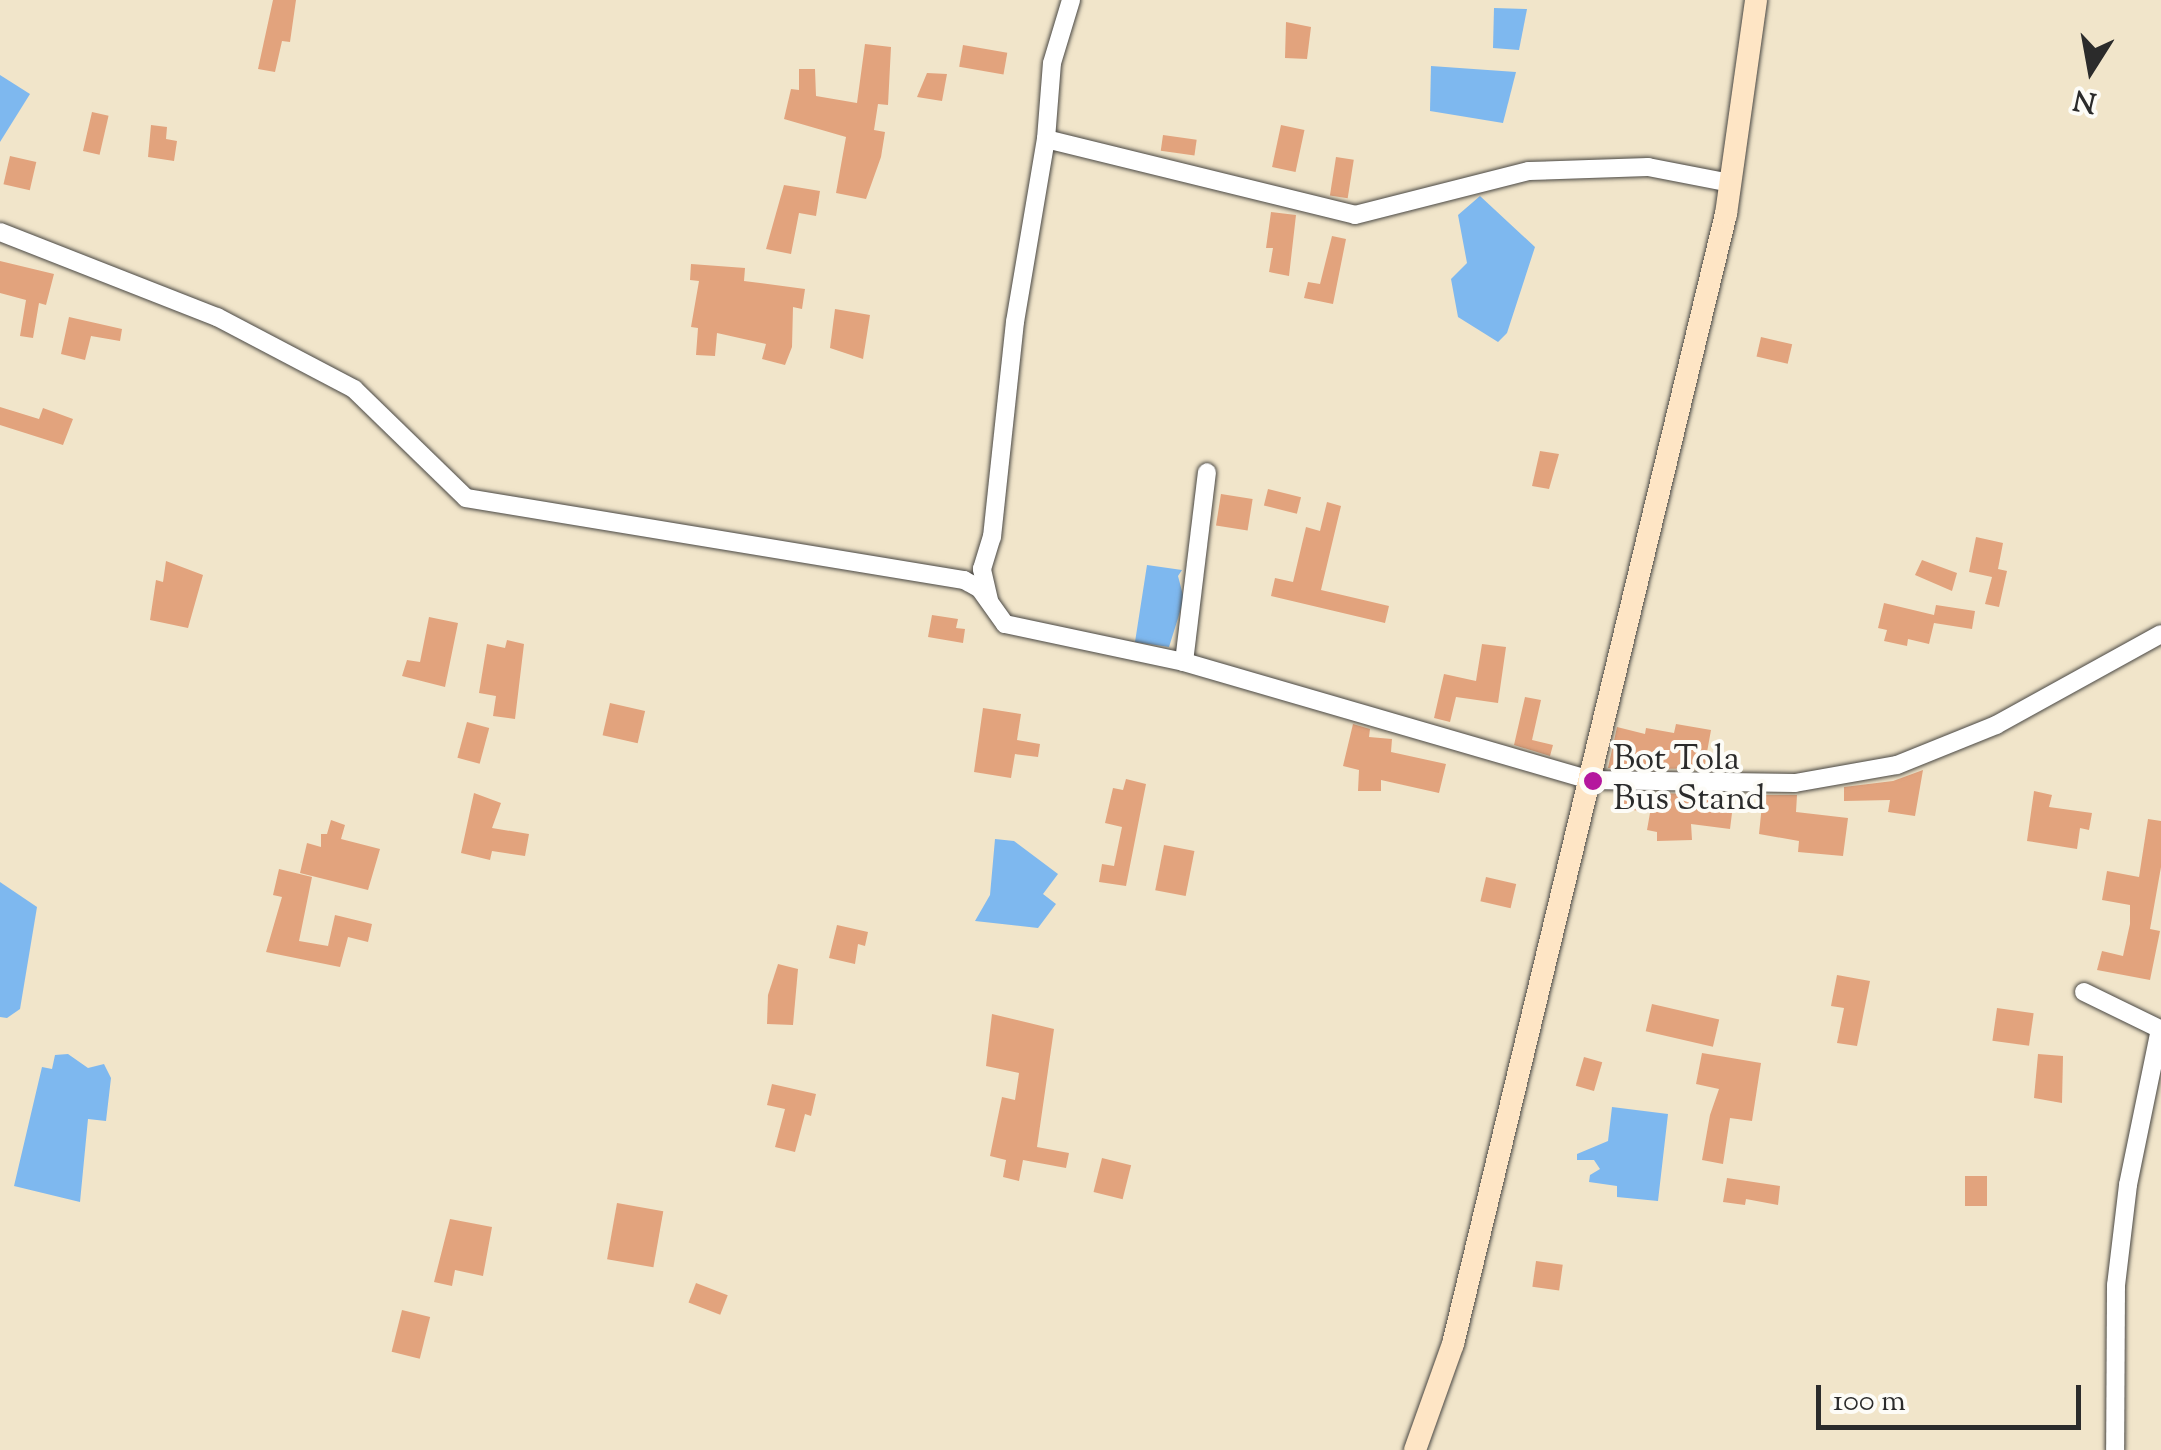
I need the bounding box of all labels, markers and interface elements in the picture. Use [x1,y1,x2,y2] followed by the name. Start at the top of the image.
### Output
[2041,20,2141,120] north arrow
[2070,78,2100,121] text: N
[1613,740,1765,822] place label: Bot Tola Bus Stand
[1582,770,1604,792] marker: Bot Tola Bus Stand
[1821,1365,2086,1427] scale bar
[1833,1381,1906,1424] text: 100 m

